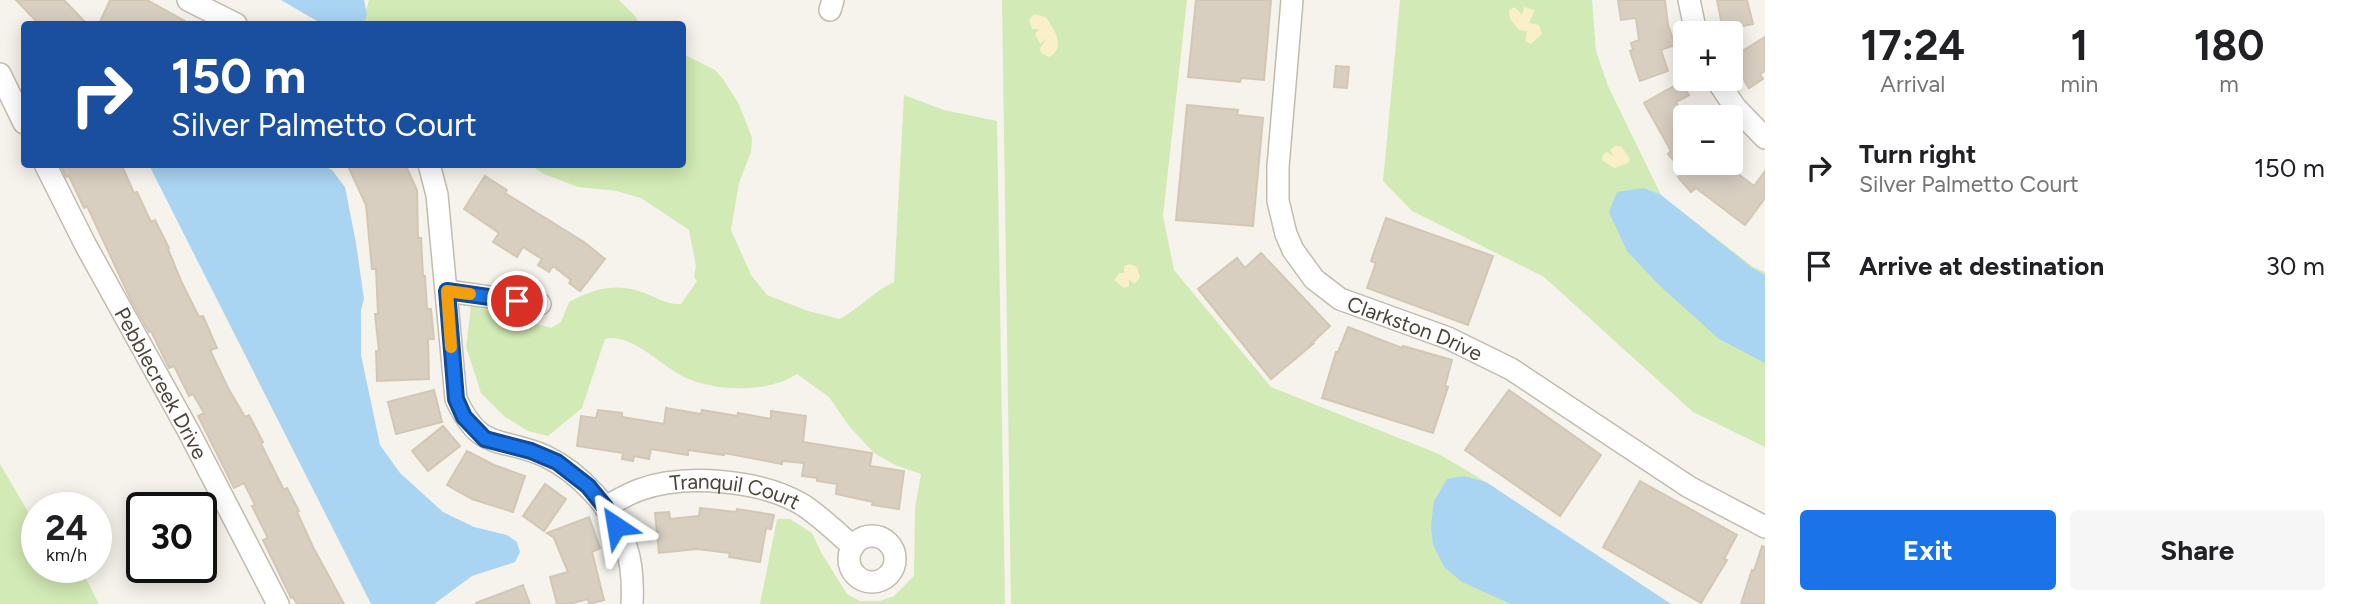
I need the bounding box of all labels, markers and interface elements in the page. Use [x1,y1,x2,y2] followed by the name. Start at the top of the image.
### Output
[1860,20,1965,71] text: 17:24
[2071,20,2088,71] text: 1
[2194,20,2264,71] text: 180
[1673,21,1743,175] map controls
[1673,21,1743,91] button: +
[171,46,306,105] text: 150 m
[56,49,147,140] icon: right
[1880,70,1945,98] text: Arrival
[2061,70,2098,98] text: min
[2219,70,2239,98] text: m
[1673,105,1743,175] button: −
[171,106,477,144] text: Silver Palmetto Court
[1859,138,1976,170] text: Turn right
[1800,149,1838,187] icon: right
[2254,152,2325,184] text: 150 m
[1859,170,2079,198] text: Silver Palmetto Court
[1800,247,1838,285] icon: arrive
[1859,250,2104,282] text: Arrive at destination
[2266,250,2325,282] text: 30 m
[487,271,547,331] pin
[498,282,536,320] icon: arrive
[1344,290,1487,366] street label: Clarkston Drive
[110,303,213,463] street label: Pebblecreek Drive
[668,468,805,514] street label: Tranquil Court
[579,489,653,563] position arrow
[126,492,217,583] speed limit sign: 30
[45,507,88,549] text: 24
[1800,510,2056,590] button: Exit
[2070,510,2325,590] button: Share
[46,544,87,566] text: km/h

